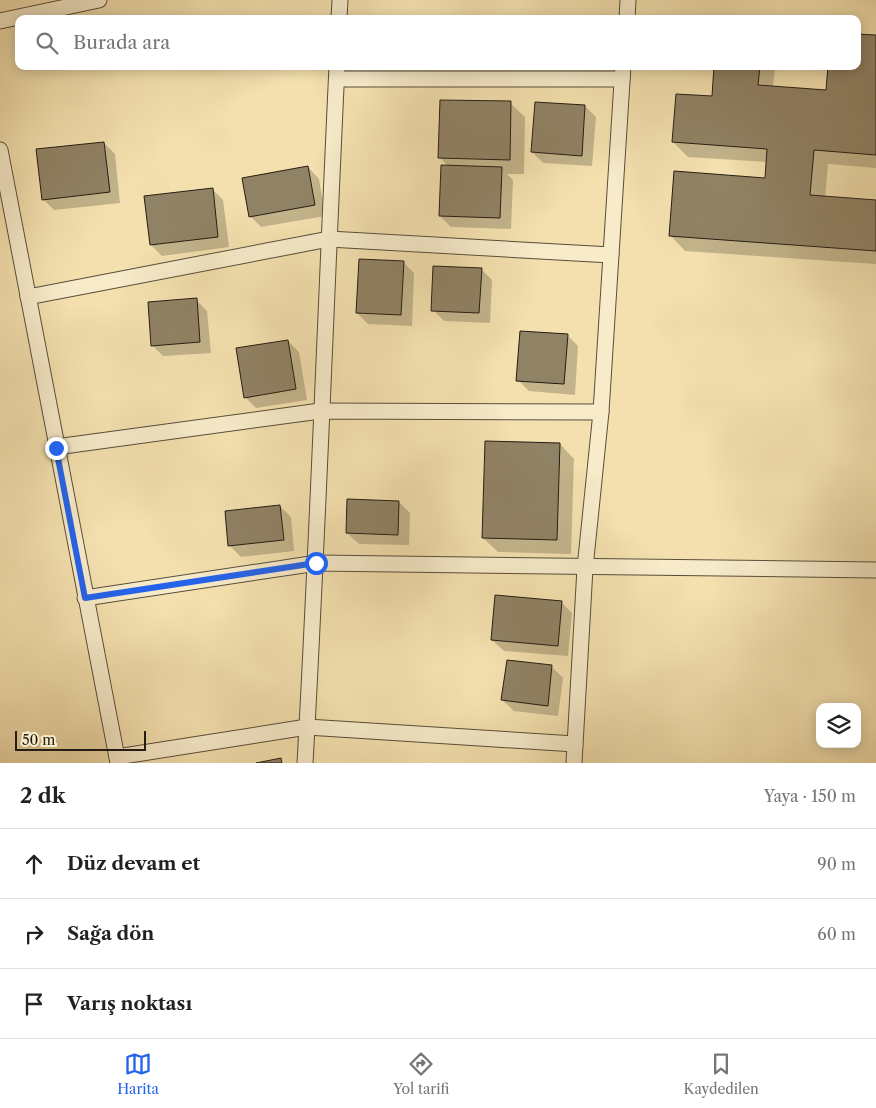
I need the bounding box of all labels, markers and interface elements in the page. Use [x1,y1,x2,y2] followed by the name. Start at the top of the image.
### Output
[15,15,861,70] search box
[33,29,61,57] icon: search
[73,31,170,54] text: Burada ara
[45,437,68,460] route end
[305,552,328,575] route start
[816,703,861,748] map controls
[816,703,861,748] button: layers
[15,728,146,751] scale bar
[22,731,55,749] text: 50 m
[20,783,65,808] text: 2 dk
[764,786,856,806] text: Yaya · 150 m
[20,850,48,878] icon: ahead
[67,852,200,875] text: Düz devam et
[817,854,856,874] text: 90 m
[20,920,48,948] icon: right
[67,922,154,945] text: Sağa dön
[817,924,856,944] text: 60 m
[20,990,48,1018] icon: arrive
[67,992,192,1015] text: Varış noktası
[117,1050,159,1098] tab: Harita
[393,1050,449,1098] tab: Yol tarifi
[684,1050,759,1098] tab: Kaydedilen

